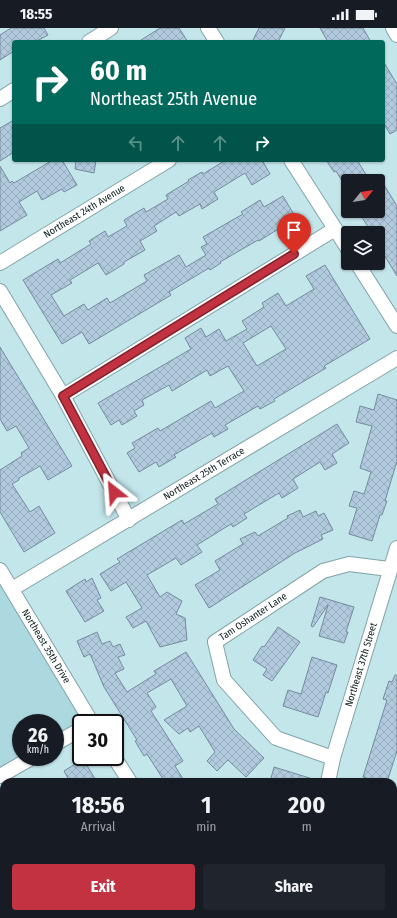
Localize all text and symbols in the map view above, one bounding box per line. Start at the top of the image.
text: 18:55 [20,5,52,23]
text: 60 m [90,54,147,87]
icon: right [24,56,76,108]
text: Northeast 25th Avenue [90,88,257,110]
icon: left [125,132,147,154]
icon: ahead [167,132,189,154]
icon: ahead [209,132,231,154]
icon: right [251,132,273,154]
north arrow [341,174,385,218]
map controls [341,174,385,270]
street label: Northeast 24th Avenue [42,182,127,241]
pin [277,213,311,254]
icon: arrive [283,219,305,241]
button: layers [341,226,385,270]
street label: Northeast 25th Terrace [161,445,247,503]
position arrow [93,471,135,513]
street label: Tam Oshanter Lane [217,590,289,644]
street label: Northeast 35th Drive [19,607,73,685]
street label: Northeast 37th Street [343,621,380,708]
speed limit sign: 30 [72,714,124,766]
text: 26 [28,723,48,747]
text: km/h [27,744,49,756]
text: 18:56 [72,791,125,819]
text: 1 [201,791,211,819]
text: 200 [288,791,325,819]
text: Arrival [81,819,115,834]
text: min [196,819,216,834]
text: m [302,819,312,834]
button: Exit [12,864,195,910]
button: Share [203,864,385,910]

